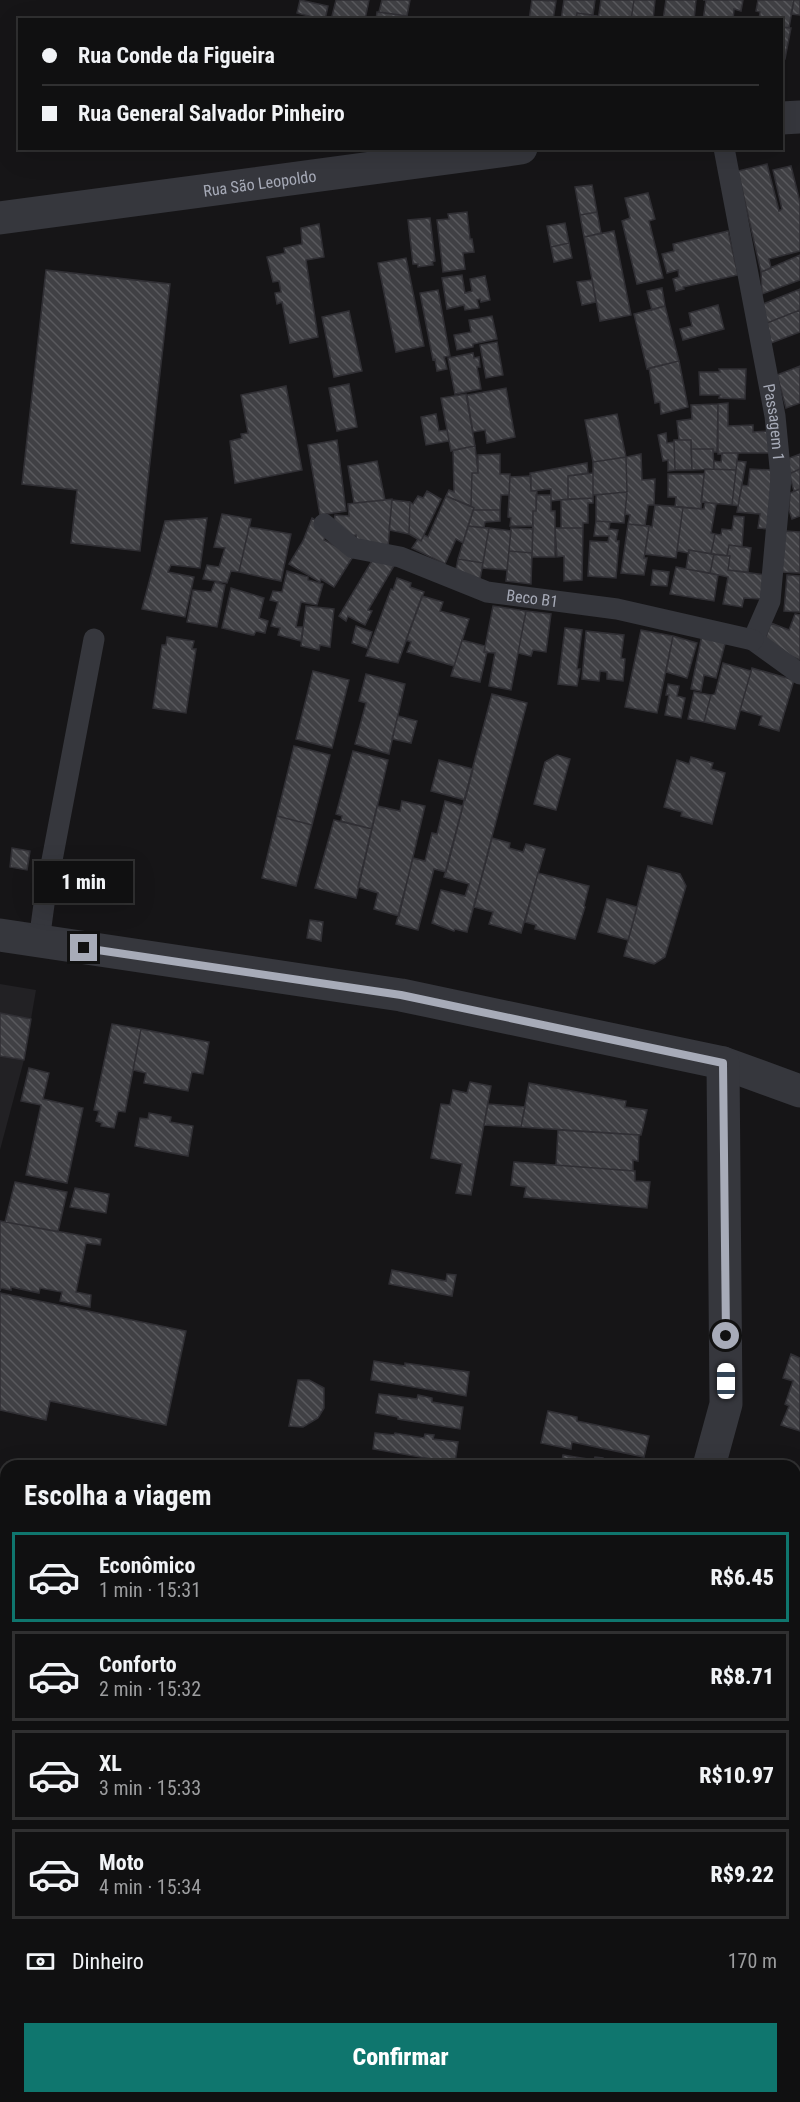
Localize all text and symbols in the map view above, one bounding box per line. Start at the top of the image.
text: Rua Conde da Figueira [78,43,275,68]
text: Rua General Salvador Pinheiro [78,101,345,126]
street label: Rua São Leopoldo [202,166,317,200]
street label: Passagem 1 [760,382,789,462]
street label: Beco B1 [505,585,559,611]
callout: 1 min [34,861,134,903]
text: 1 min [61,870,106,894]
route end [70,934,97,961]
route start [712,1322,739,1349]
car [717,1363,735,1399]
text: Escolha a viagem [24,1480,212,1512]
icon: car [27,1550,81,1604]
text: Econômico [99,1553,195,1578]
text: R$6.45 [710,1565,774,1590]
text: 1 min · 15:31 [99,1578,201,1602]
icon: car [27,1649,81,1703]
text: Conforto [99,1652,177,1677]
text: R$8.71 [710,1664,774,1689]
text: 2 min · 15:32 [99,1677,201,1701]
icon: car [27,1748,81,1802]
text: XL [99,1751,122,1776]
text: R$10.97 [699,1763,774,1788]
text: 3 min · 15:33 [99,1776,201,1800]
icon: car [27,1847,81,1901]
text: Moto [99,1850,144,1875]
text: R$9.22 [710,1862,774,1887]
text: 4 min · 15:34 [99,1875,201,1899]
icon: cash [24,1945,57,1978]
text: Dinheiro [72,1949,144,1974]
text: 170 m [728,1949,777,1973]
button: Confirmar [24,2023,777,2092]

